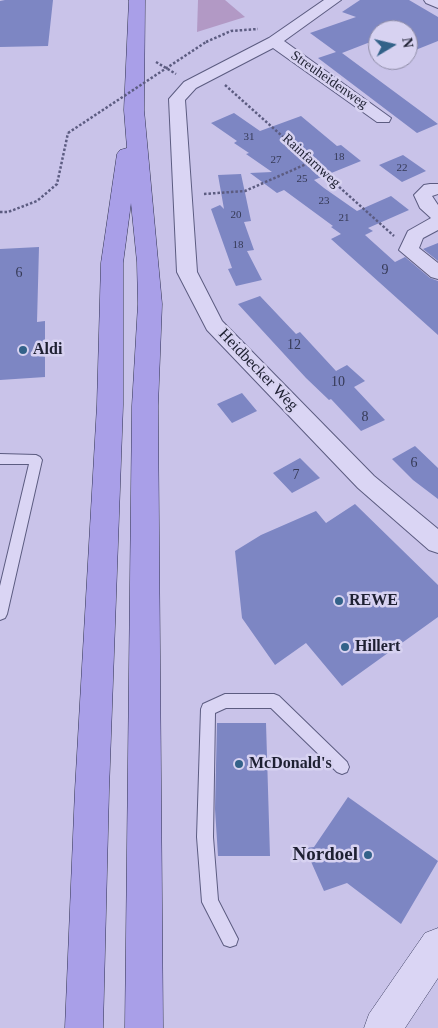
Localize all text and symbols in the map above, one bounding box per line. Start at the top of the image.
north arrow [368,20,418,70]
text: N [399,37,416,49]
street label: Streuheidenweg [287,47,371,113]
house number: 31 [243,130,254,144]
street label: Rainfarnweg [279,131,343,191]
house number: 18 [334,150,344,164]
house number: 27 [270,153,282,167]
house number: 22 [397,161,408,175]
house number: 25 [296,172,308,186]
house number: 23 [318,194,329,208]
house number: 20 [230,208,242,222]
house number: 21 [338,211,349,225]
house number: 18 [232,238,244,252]
house number: 9 [382,262,388,278]
house number: 6 [15,265,22,281]
street label: Heidbecker Weg [214,325,302,415]
house number: 12 [287,337,301,353]
place label: Aldi [33,340,62,360]
marker: Aldi [17,344,29,356]
house number: 10 [331,374,345,390]
house number: 8 [362,409,368,425]
house number: 6 [410,455,418,471]
house number: 7 [292,467,300,483]
place label: REWE [349,591,398,611]
marker: REWE [333,595,345,607]
place label: Hillert [355,637,400,657]
marker: Hillert [339,641,351,653]
place label: McDonald's [249,754,332,774]
marker: McDonald's [233,758,245,770]
place label: Nordoel [293,844,358,866]
marker: Nordoel [362,849,374,861]

